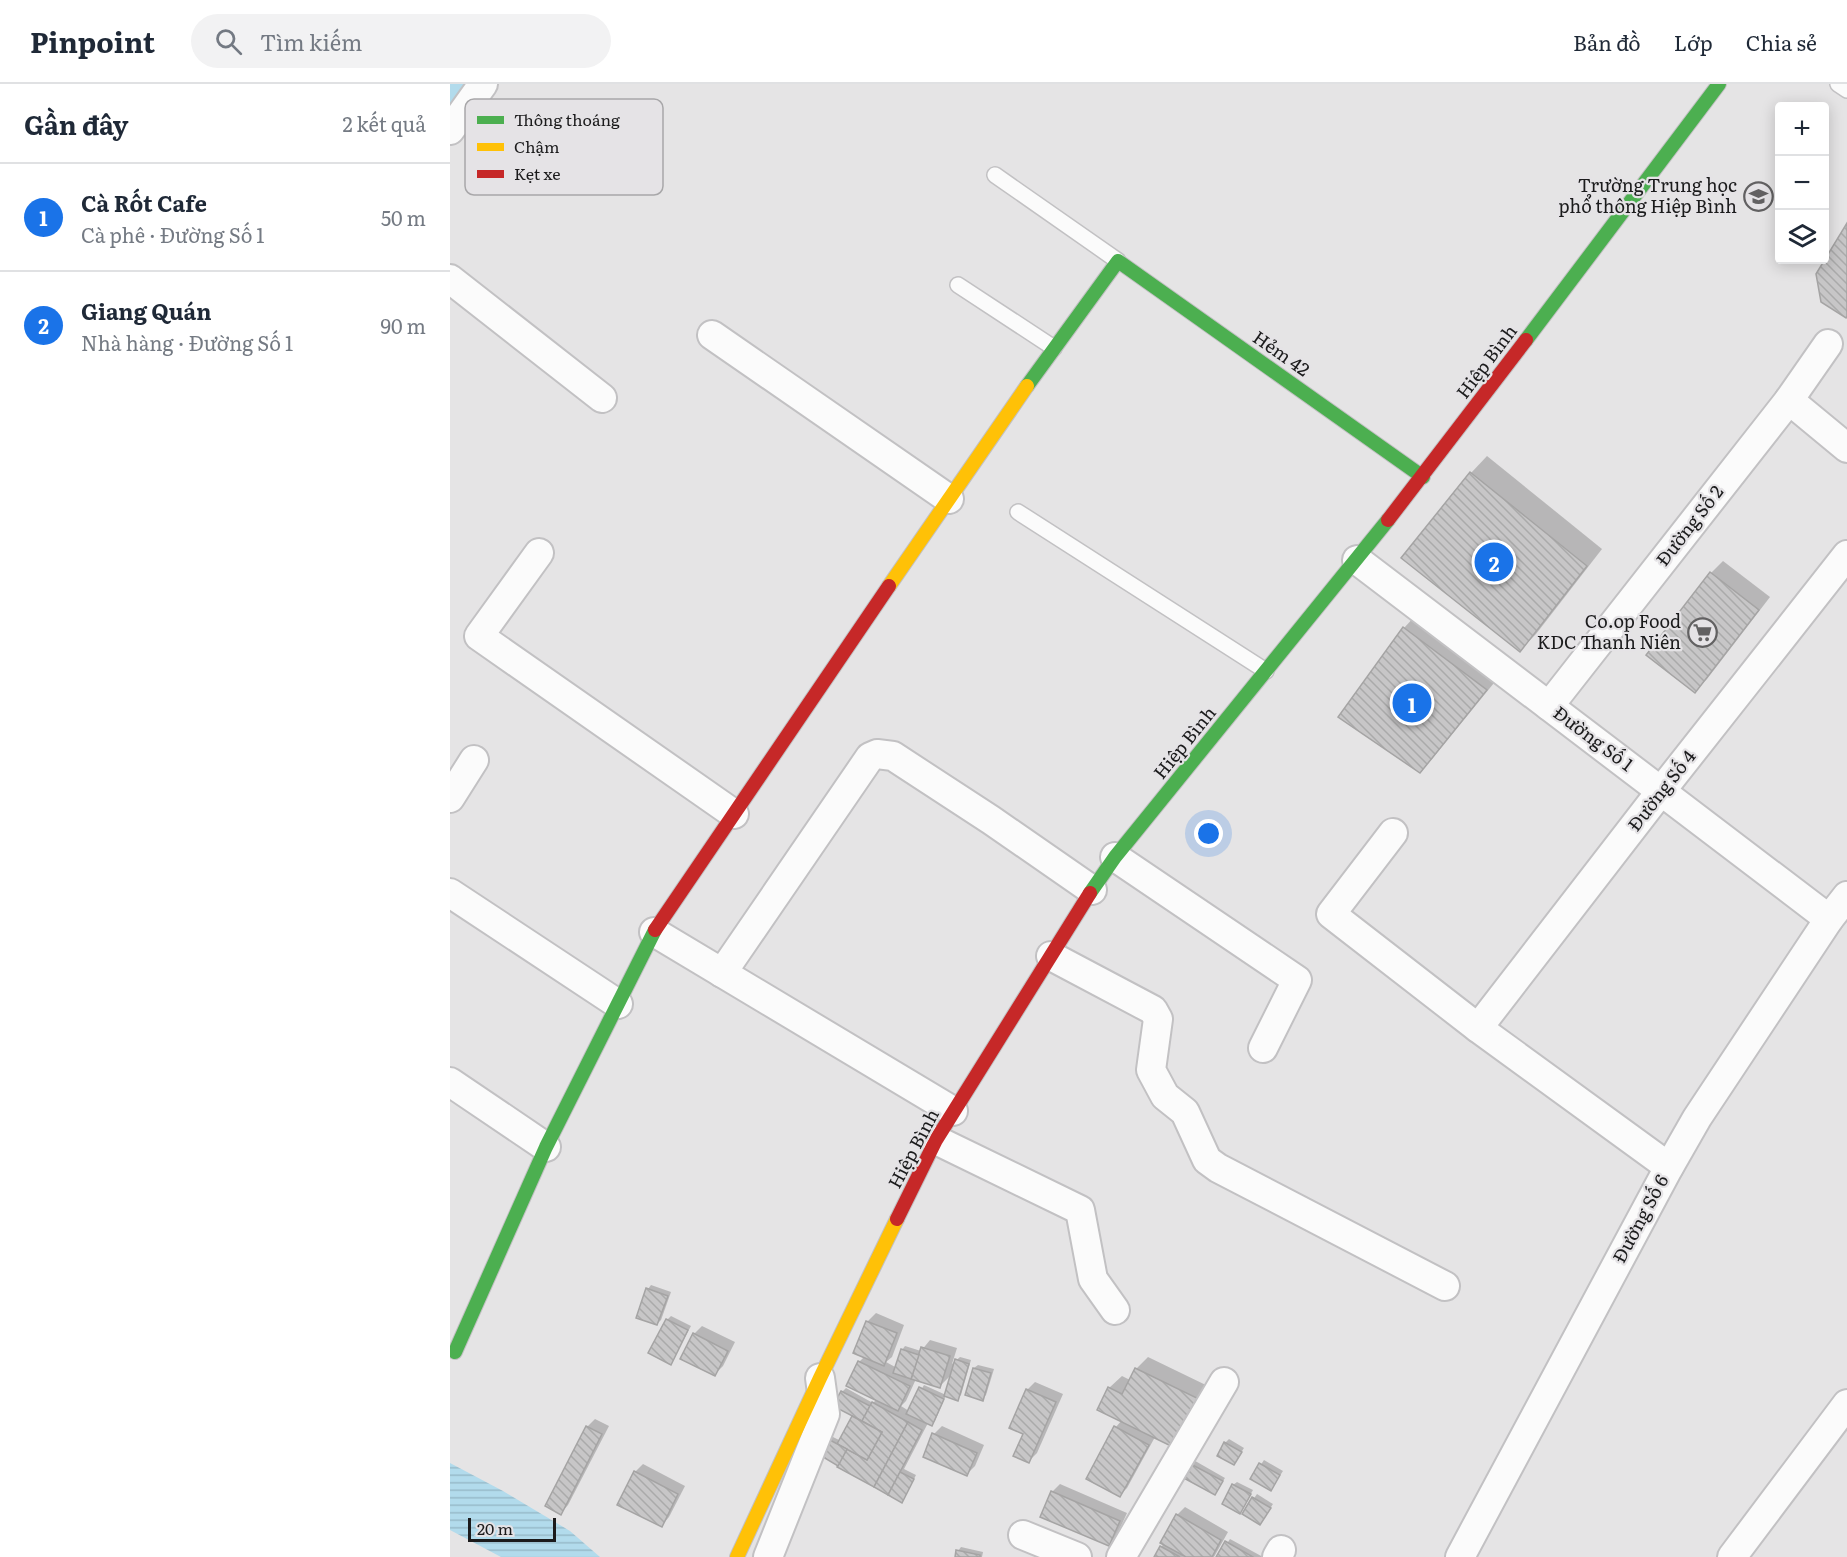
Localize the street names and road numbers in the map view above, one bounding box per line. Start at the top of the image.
street label: Hiệp Bình [1449,318,1523,404]
street label: Hẻm 42 [1248,323,1316,382]
street label: Đường Số 2 [1649,479,1729,571]
street label: Đường Số 1 [1548,699,1640,777]
street label: Hiệp Bình [1146,700,1222,784]
street label: Đường Số 4 [1620,744,1701,837]
street label: Hiệp Bình [880,1104,945,1193]
street label: Đường Số 6 [1605,1169,1674,1267]

